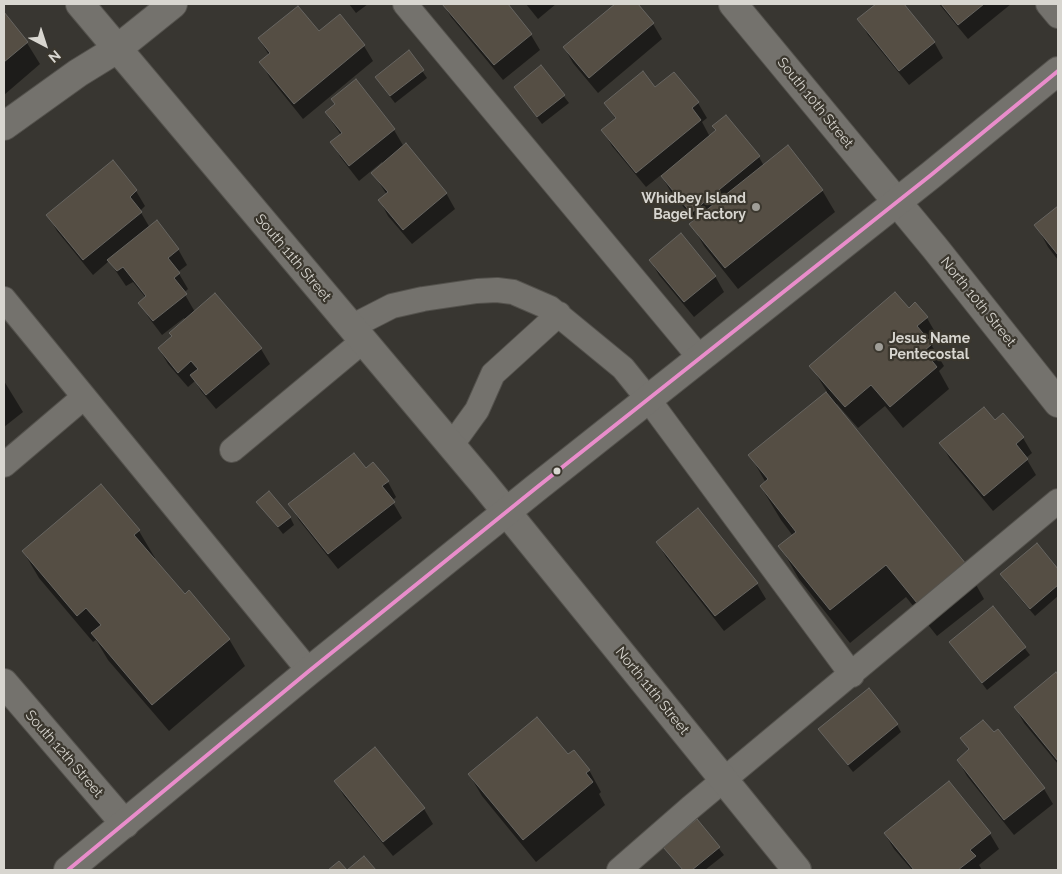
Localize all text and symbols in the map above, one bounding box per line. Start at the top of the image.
north arrow [20,20,70,70]
text: N [45,47,64,66]
street label: South 10th Street [773,54,857,152]
place label: Whidbey Island Bagel Factory [641,191,746,223]
marker: Whidbey Island Bagel Factory [750,201,762,213]
street label: South 11th Street [252,211,334,305]
street label: North 10th Street [937,254,1019,350]
place label: Jesus Name Pentecostal [889,331,970,364]
marker: Jesus Name Pentecostal [873,341,885,353]
unlabelled marker [552,466,562,476]
street label: North 11th Street [612,644,692,738]
street label: South 12th Street [22,707,106,801]

